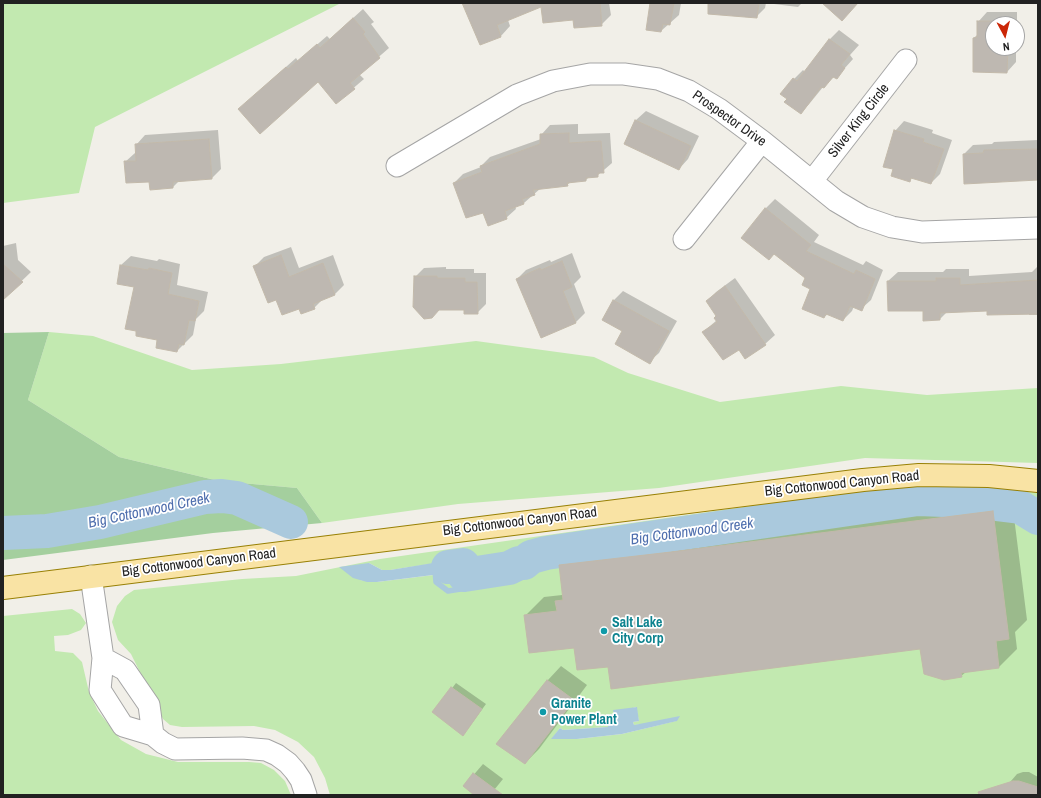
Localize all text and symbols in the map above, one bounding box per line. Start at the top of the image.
north arrow [985,16,1025,56]
text: N [1002,40,1010,54]
street label: Silver King Circle [825,81,893,161]
street label: Prospector Drive [689,87,769,151]
street label: Big Cottonwood Canyon Road [764,468,920,500]
water label: Big Cottonwood Creek [87,489,211,533]
street label: Big Cottonwood Canyon Road [442,504,598,540]
water label: Big Cottonwood Creek [629,514,755,550]
street label: Big Cottonwood Canyon Road [121,545,277,581]
place label: Salt Lake City Corp [612,615,664,648]
marker: Salt Lake City Corp [599,626,609,636]
place label: Granite Power Plant [551,696,617,728]
marker: Granite Power Plant [538,707,548,717]

